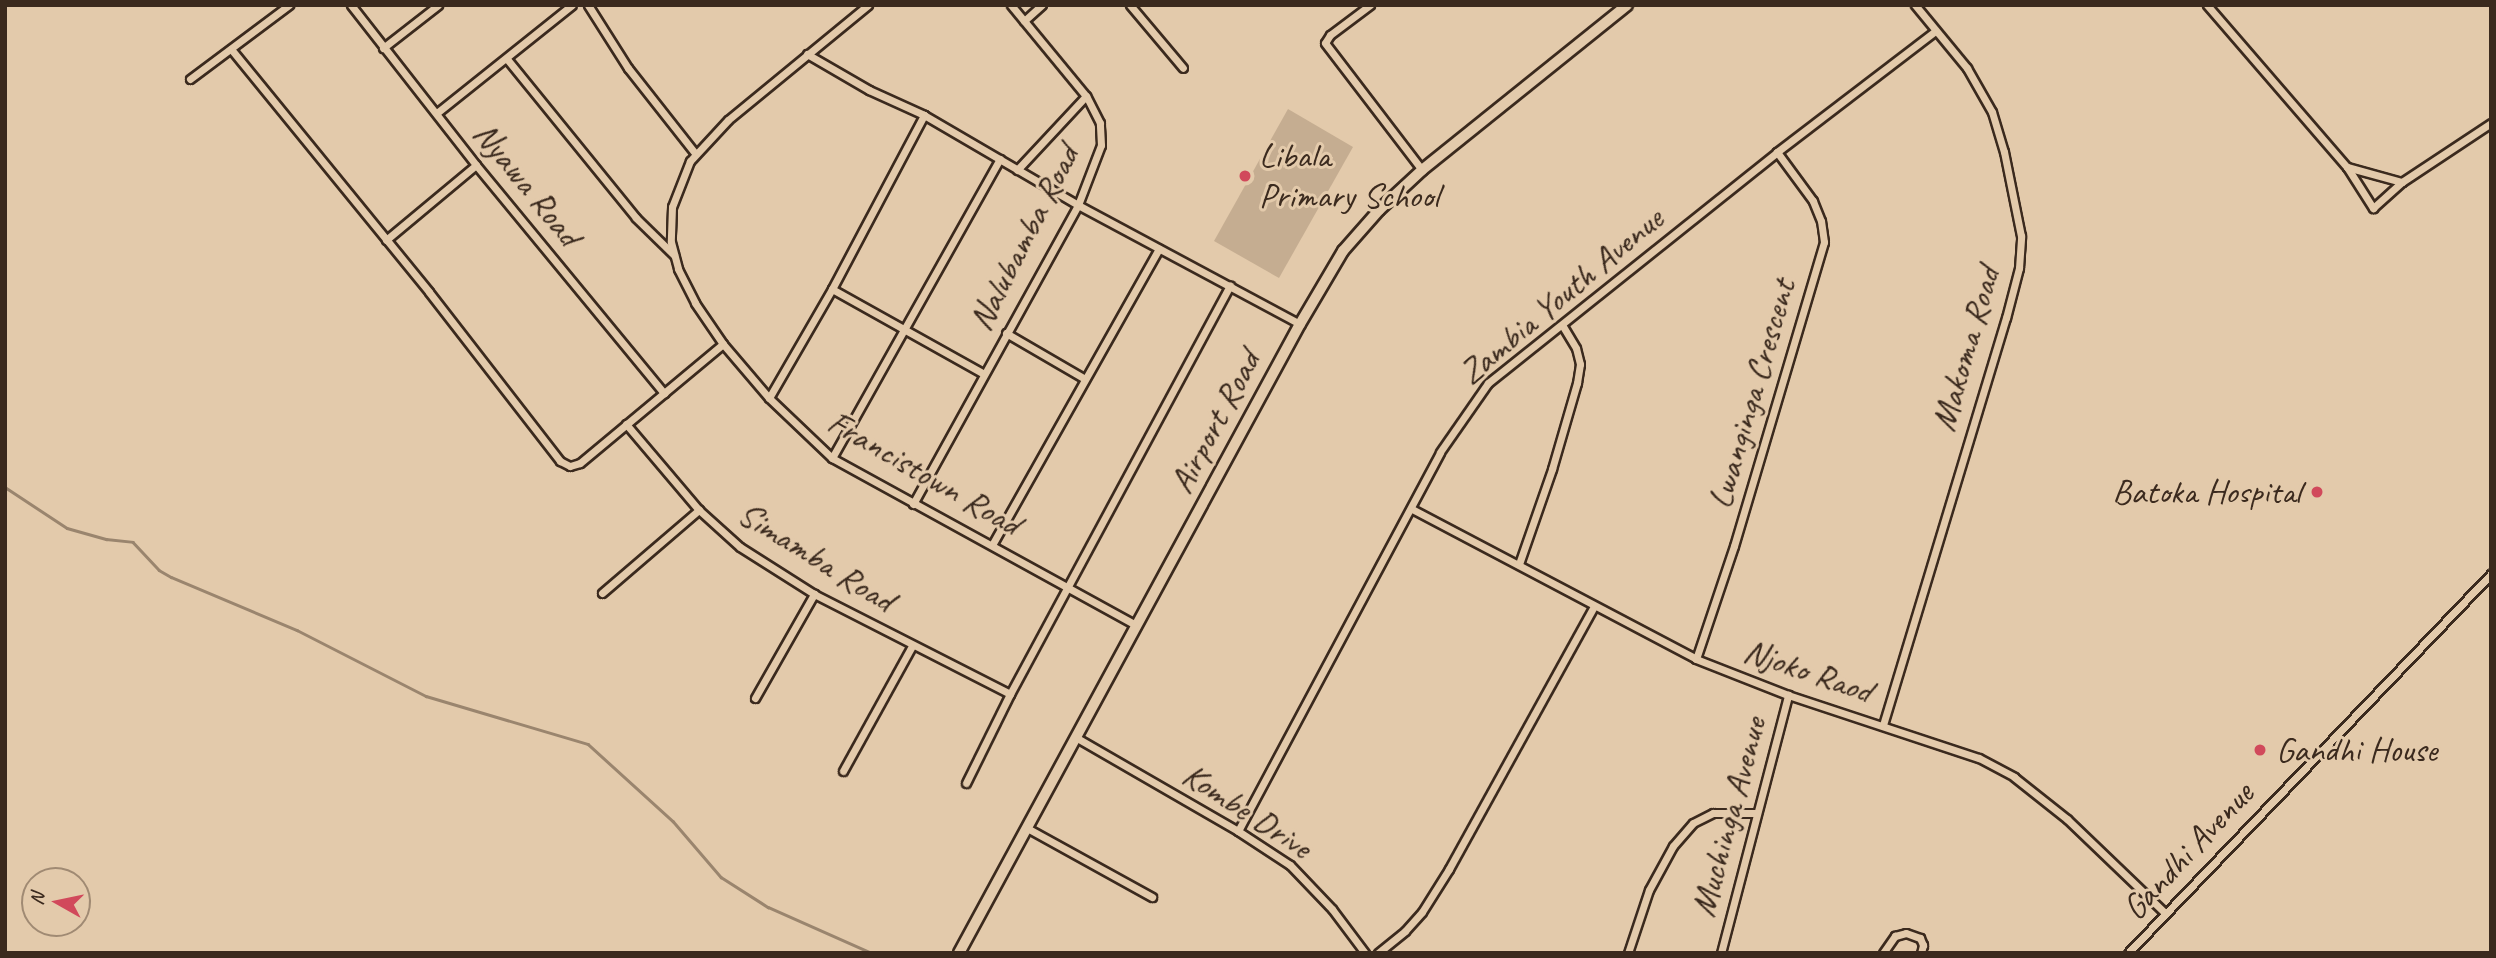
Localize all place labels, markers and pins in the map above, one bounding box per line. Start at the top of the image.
place label: Libala Primary School [1259,135,1438,217]
marker: Libala Primary School [1237,168,1253,184]
place label: Batoka Hospital [2112,471,2301,513]
marker: Batoka Hospital [2307,482,2327,502]
place label: Gandhi House [2276,729,2437,771]
marker: Gandhi House [2250,740,2270,760]

